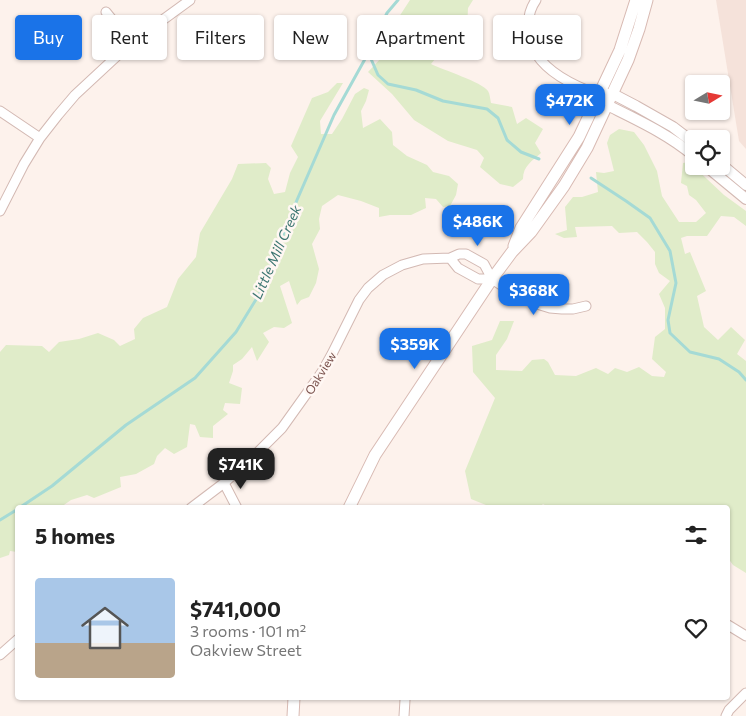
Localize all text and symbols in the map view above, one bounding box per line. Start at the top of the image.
chip: Buy [15,15,82,60]
chip: Rent [92,15,167,60]
chip: Filters [177,15,264,60]
chip: New [274,15,347,60]
chip: Apartment [357,15,483,60]
chip: House [493,15,581,60]
north arrow [685,75,730,120]
map controls [685,75,730,175]
pin: $472K [535,84,605,126]
text: $472K [546,90,594,109]
button: locate [685,130,730,175]
water label: Little Mill Creek [248,202,304,302]
pin: $486K [443,204,513,247]
text: $486K [453,211,503,230]
pin: $368K [499,274,569,316]
text: $368K [509,280,559,299]
pin: $359K [380,328,450,370]
text: $359K [391,334,439,353]
street label: Oakview [301,349,339,397]
pin: $741K [206,448,276,490]
text: $741K [219,454,263,473]
icon: filters [682,521,710,549]
text: 5 homes [35,523,115,548]
text: $741,000 [190,596,281,621]
icon: home [75,598,135,658]
icon: heart [682,614,710,642]
text: 3 rooms · 101 m² [190,621,306,640]
text: Oakview Street [190,640,302,659]

